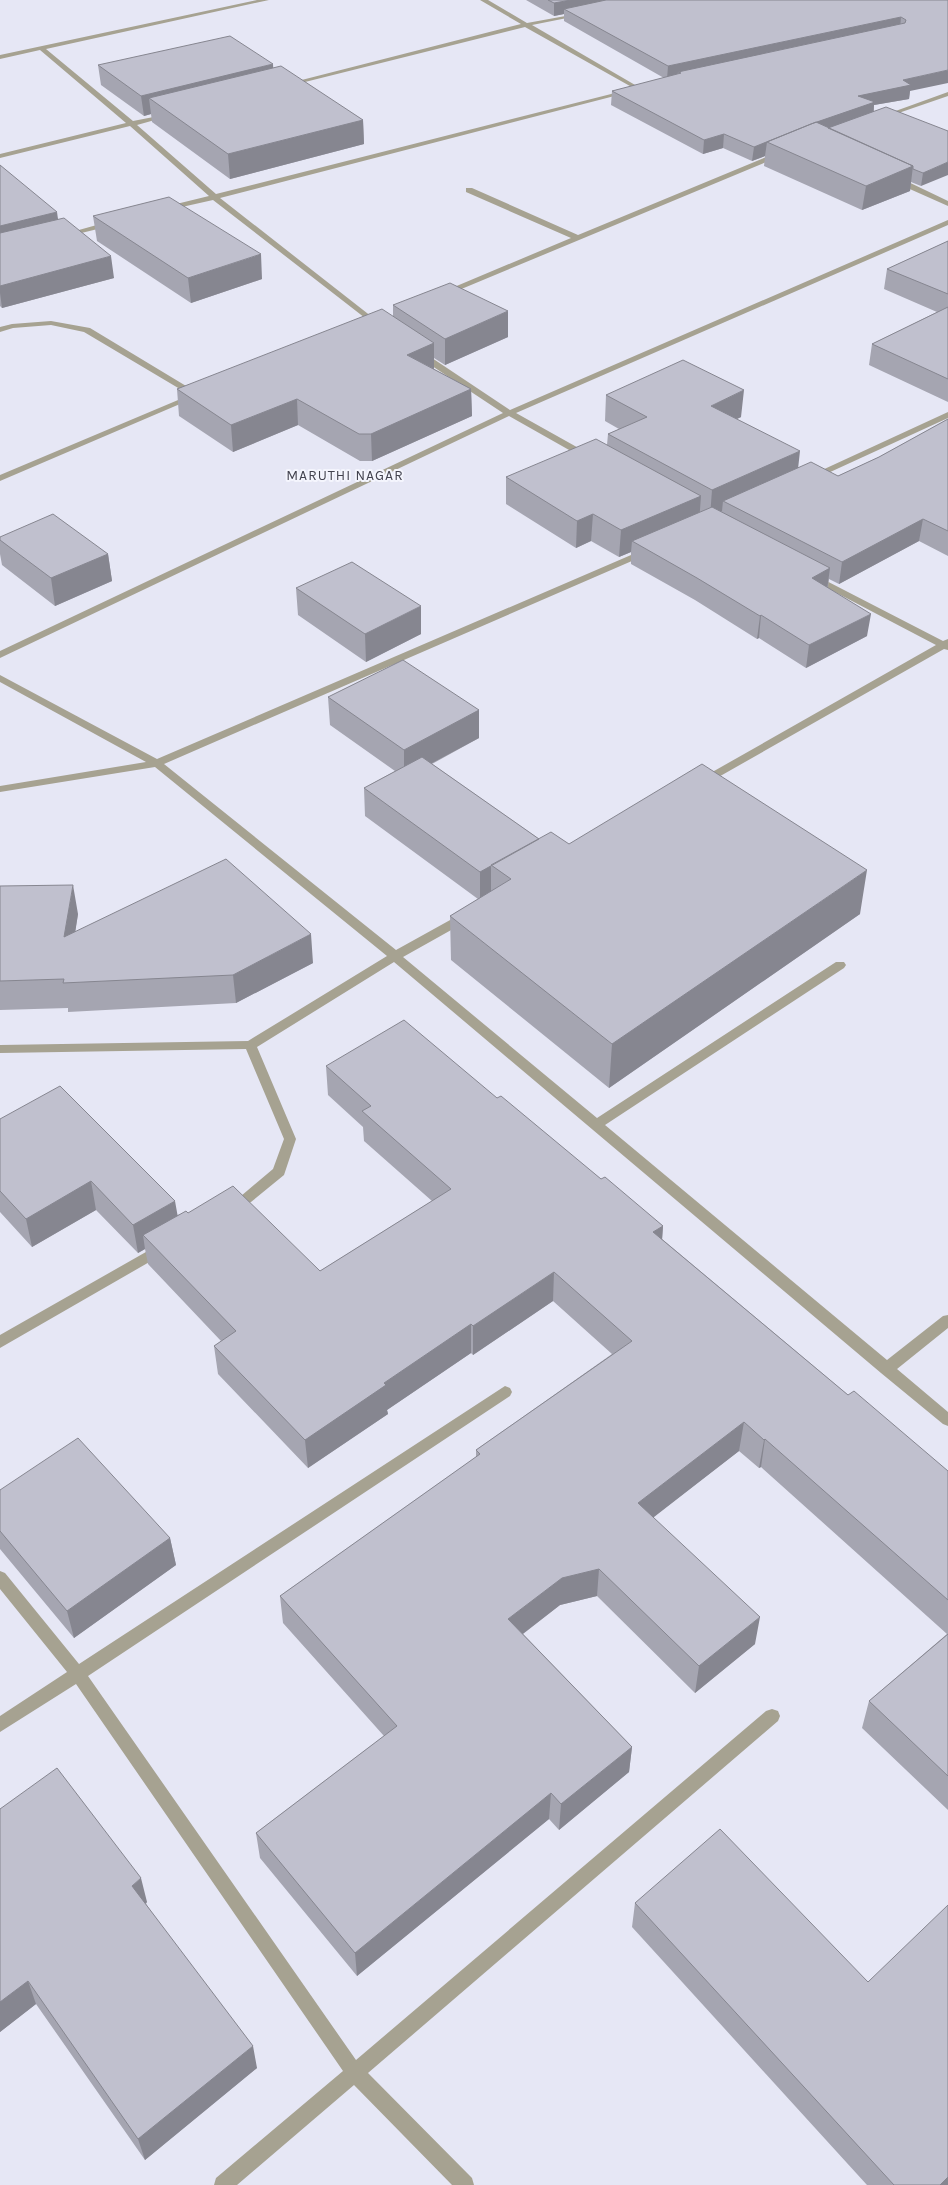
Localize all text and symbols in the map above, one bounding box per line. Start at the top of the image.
district label: MARUTHI NAGAR [286,467,404,484]

